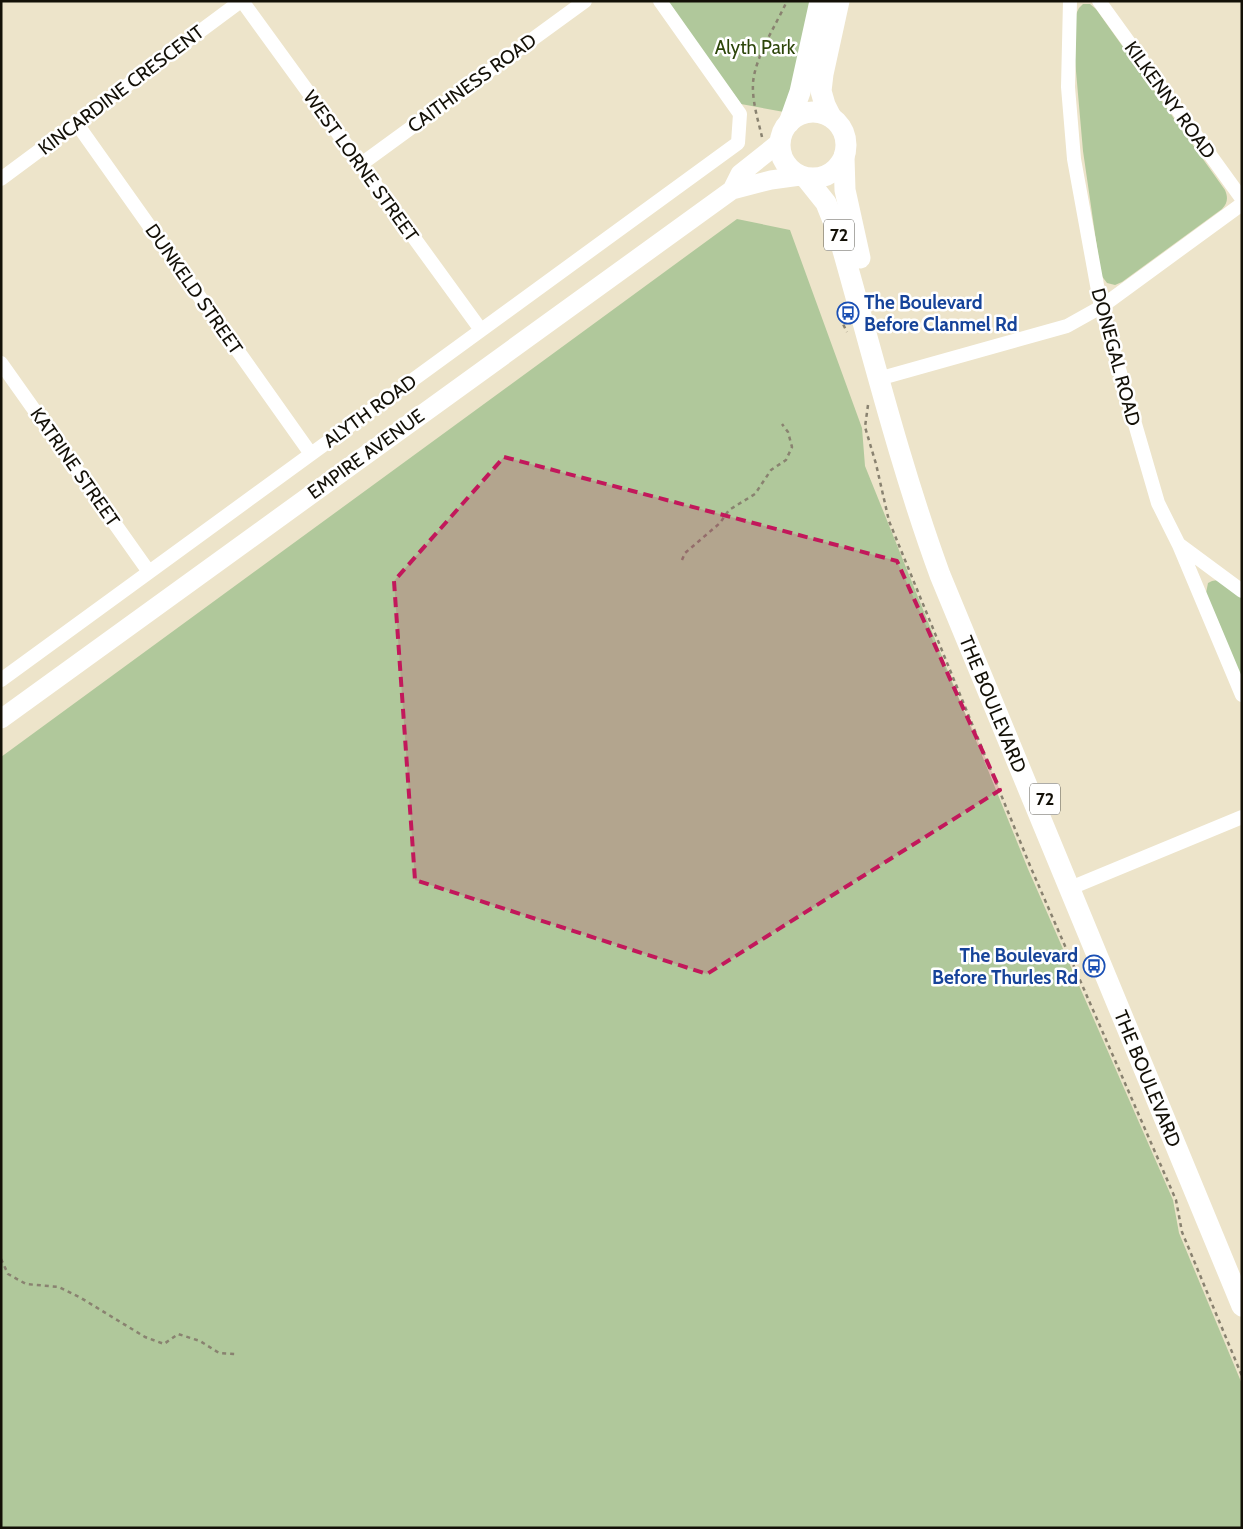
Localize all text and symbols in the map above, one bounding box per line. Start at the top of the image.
street label: KINCARDINE CRESCENT [34,20,208,160]
street label: CAITHNESS ROAD [403,28,541,137]
park label: Alyth Park [715,36,796,59]
street label: KILKENNY ROAD [1120,37,1220,163]
street label: WEST LORNE STREET [298,86,424,246]
street label: DUNKELD STREET [140,219,248,359]
road number: 72 [824,220,854,250]
street label: DONEGAL ROAD [1087,286,1146,429]
place label: The Boulevard Before Clanmel Rd [864,291,1018,336]
bus stop icon: The Boulevard Before Clanmel Rd [836,301,860,325]
street label: ALYTH ROAD [319,369,421,452]
street label: KATRINE STREET [25,403,125,531]
street label: EMPIRE AVENUE [303,404,429,504]
street label: THE BOULEVARD [955,632,1032,776]
road number: 72 [1030,784,1060,814]
place label: The Boulevard Before Thurles Rd [932,944,1078,989]
bus stop icon: The Boulevard Before Thurles Rd [1082,954,1106,978]
street label: THE BOULEVARD [1110,1007,1187,1150]

